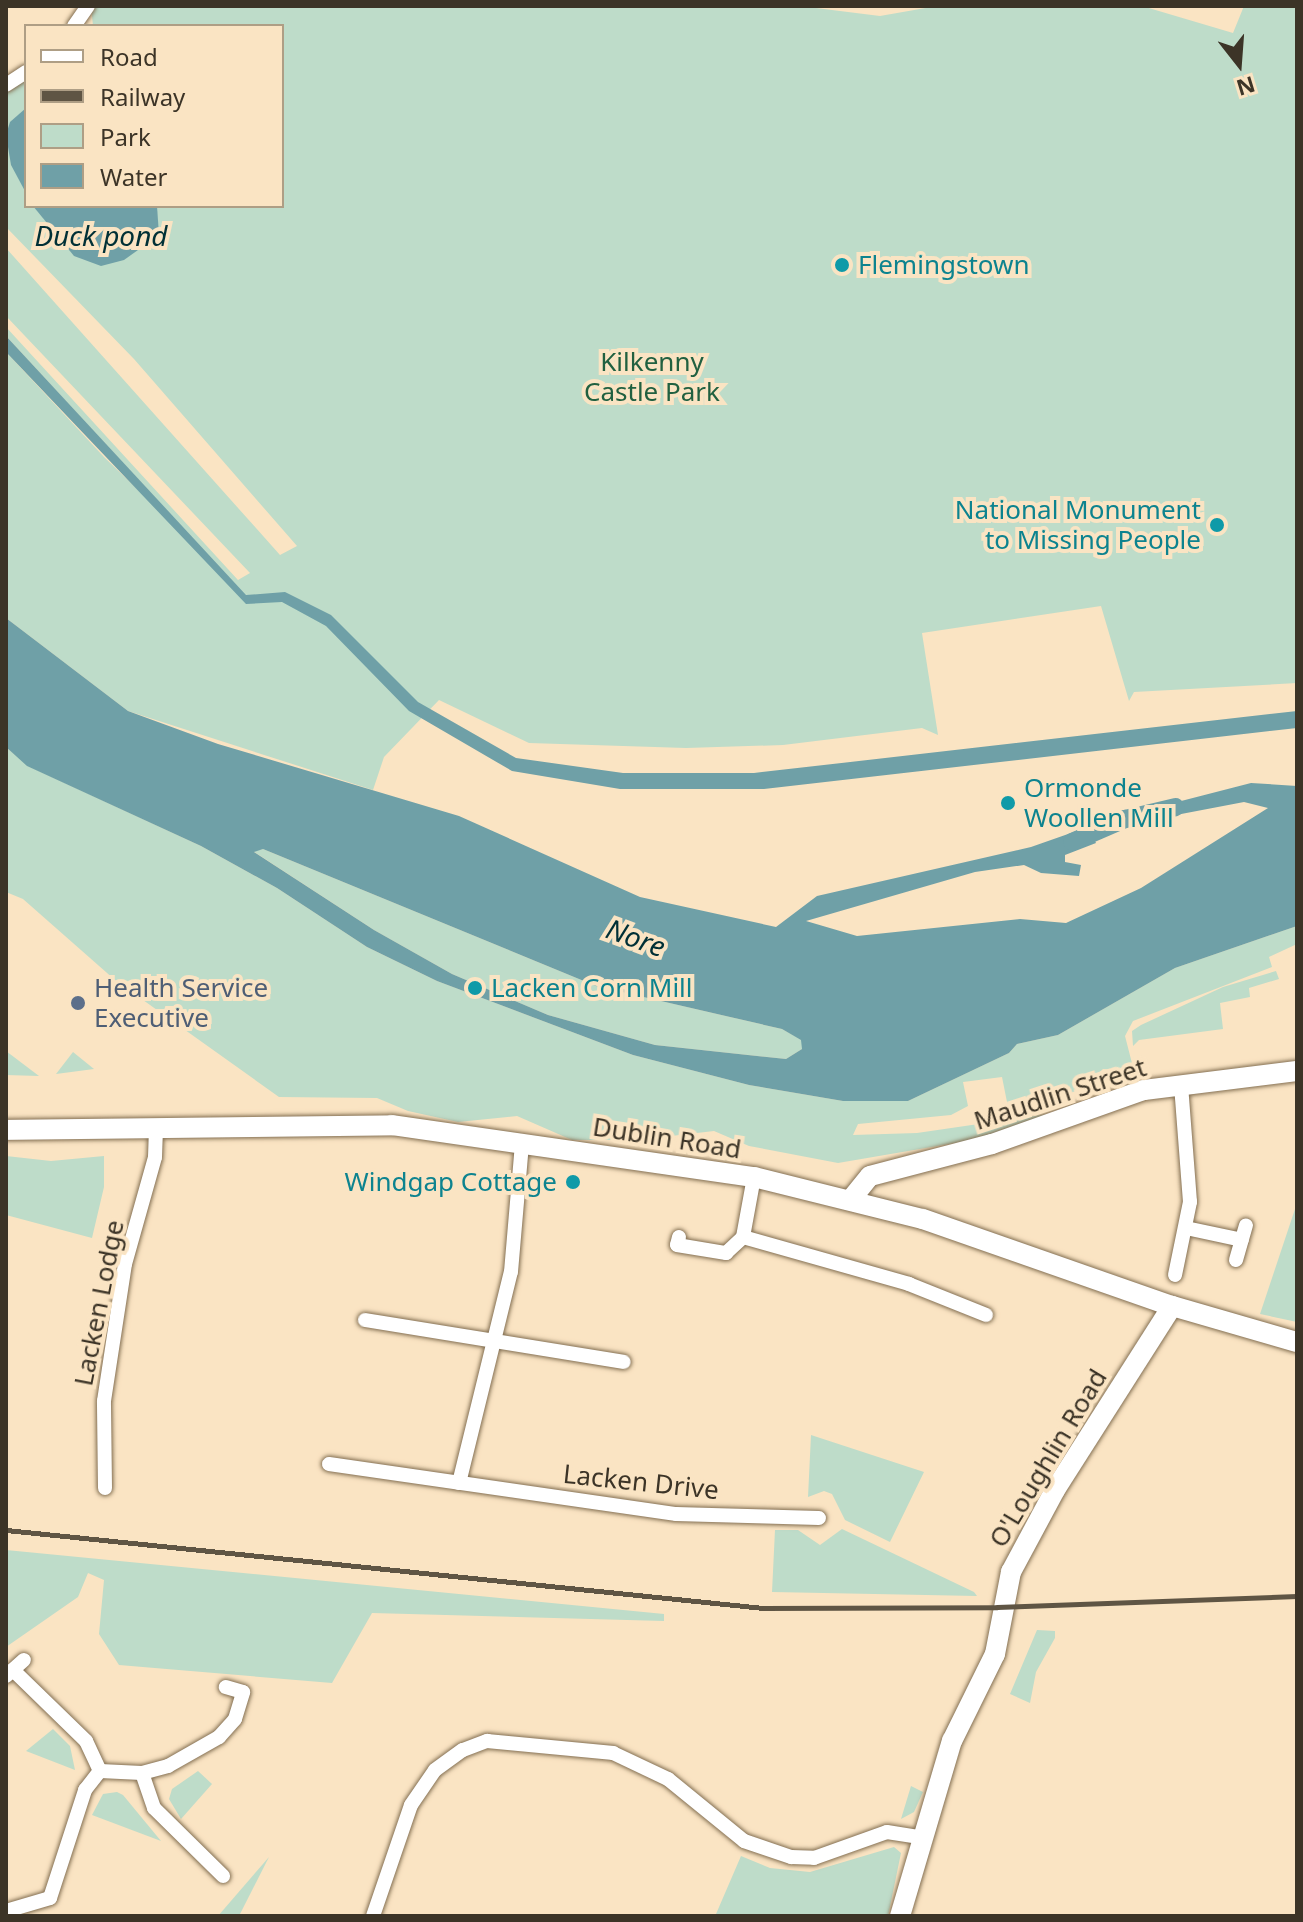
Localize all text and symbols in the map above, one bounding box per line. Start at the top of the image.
legend [24,24,284,208]
north arrow [1199,24,1279,104]
text: Road [100,40,158,73]
text: N [1233,70,1259,104]
text: Railway [100,80,185,113]
text: Park [100,120,151,153]
text: Water [100,160,167,193]
water label: Duck pond [34,218,168,252]
place label: Flemingstown [858,249,1029,281]
marker: Flemingstown [833,256,851,274]
park label: Kilkenny Castle Park [584,346,720,408]
place label: National Monument to Missing People [955,494,1201,556]
marker: National Monument to Missing People [1208,516,1226,534]
place label: Ormonde Woollen Mill [1024,772,1174,834]
marker: Ormonde Woollen Mill [999,794,1017,812]
water label: Nore [602,911,670,963]
place label: Health Service Executive [94,972,268,1034]
place label: Lacken Corn Mill [491,972,692,1004]
marker: Lacken Corn Mill [466,979,484,997]
marker: Health Service Executive [69,994,87,1012]
street label: Maudlin Street [970,1051,1150,1137]
street label: Dublin Road [591,1111,743,1165]
place label: Windgap Cottage [345,1166,557,1198]
marker: Windgap Cottage [564,1173,582,1191]
street label: Lacken Lodge [68,1218,130,1388]
street label: O'Loughlin Road [983,1363,1113,1553]
street label: Lacken Drive [562,1458,720,1506]

